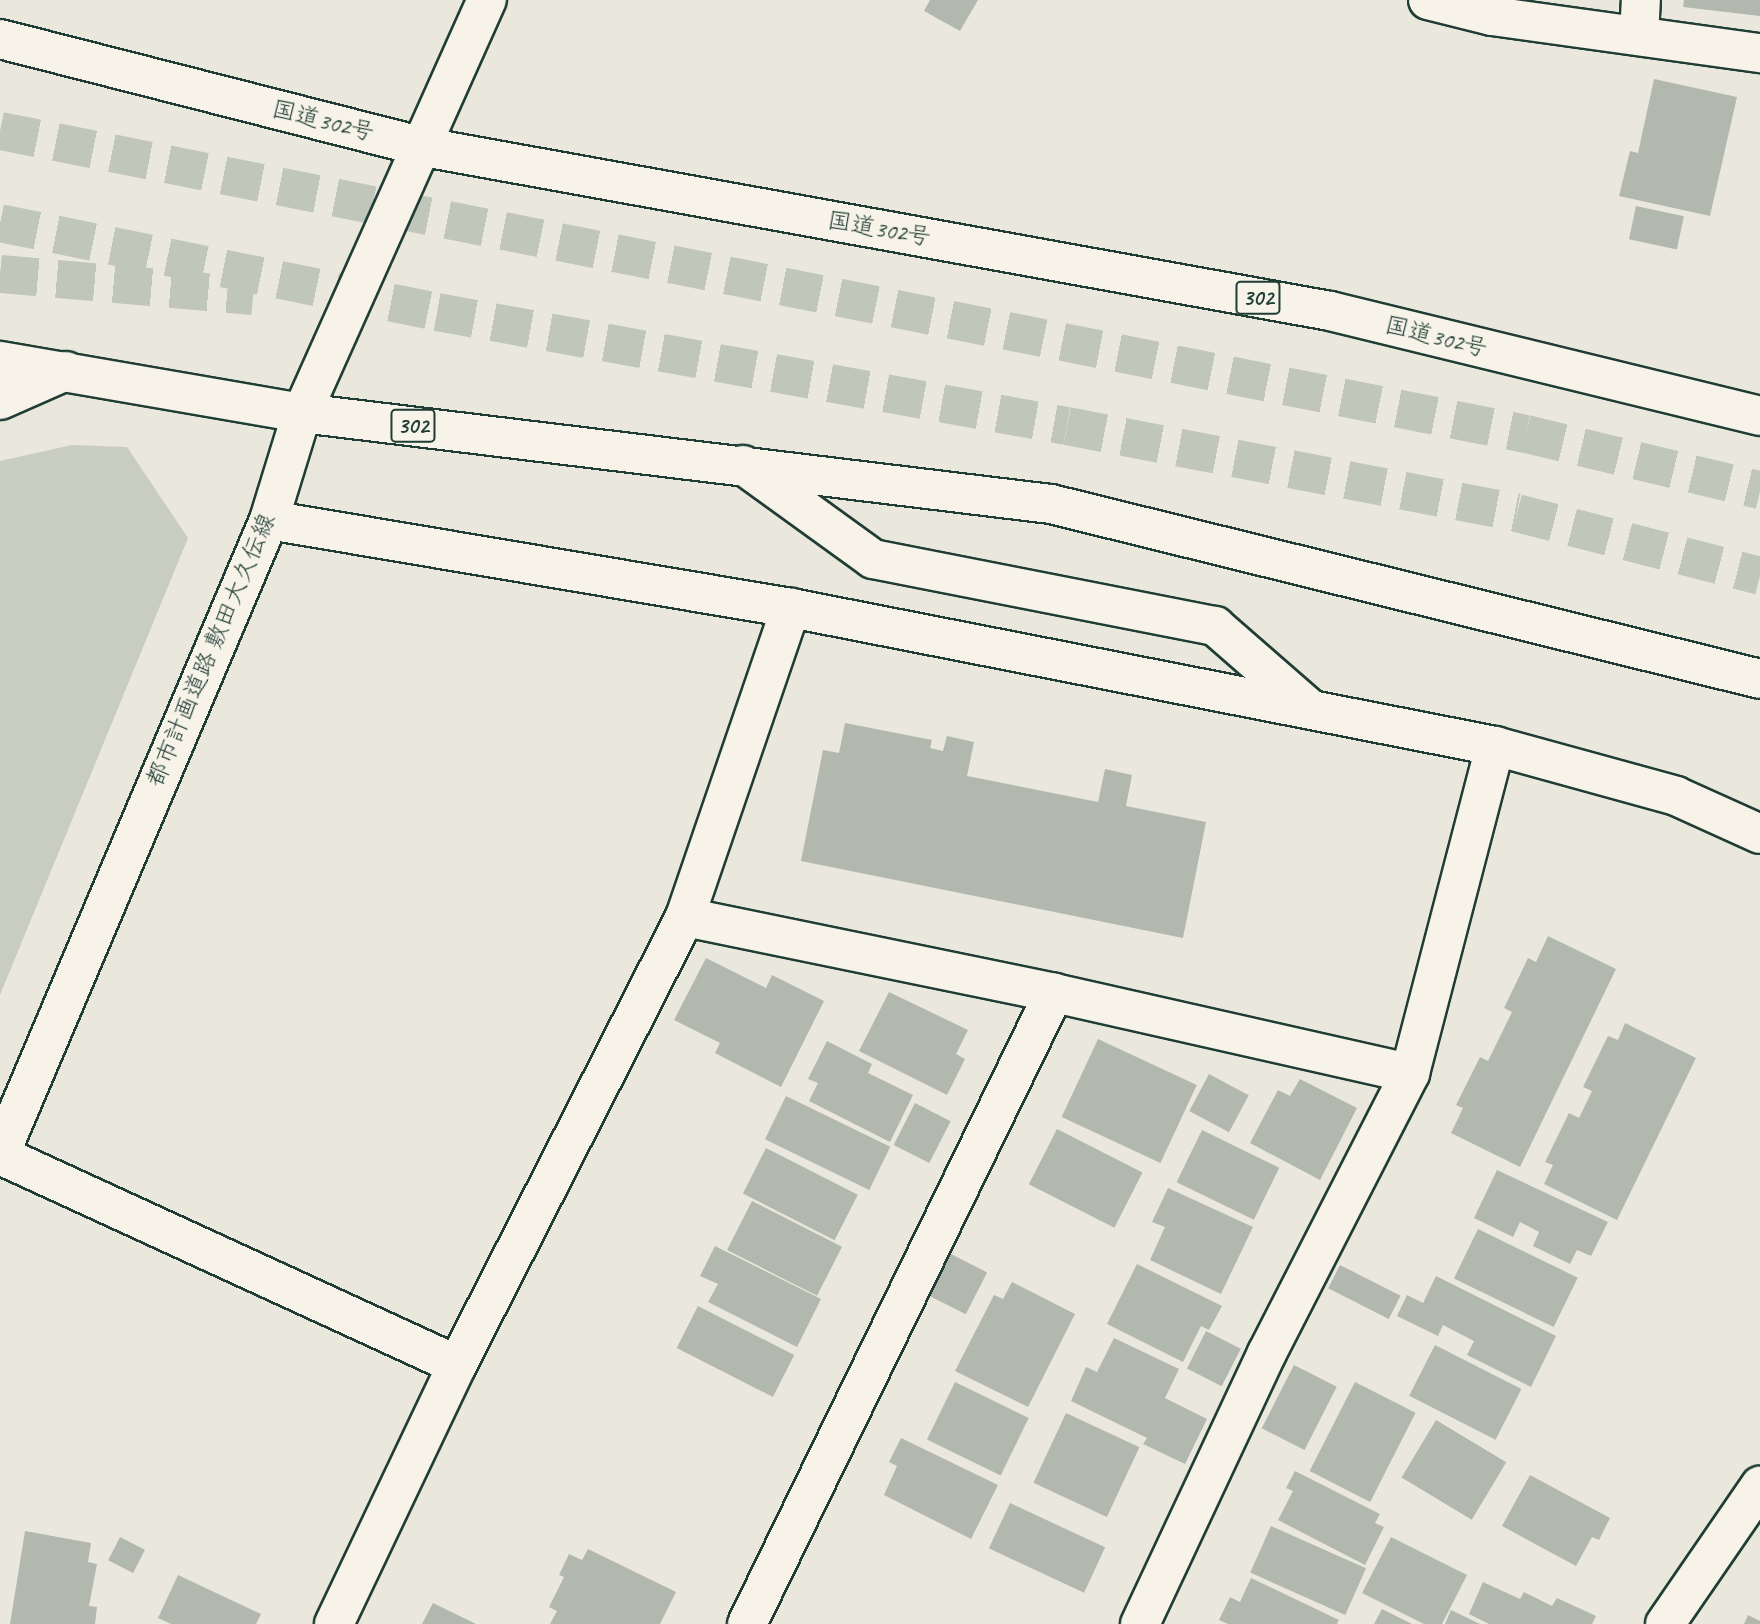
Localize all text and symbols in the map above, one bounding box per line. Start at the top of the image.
street label: 国道302号 [269,94,377,148]
street label: 国道302号 [825,206,933,252]
road number: 302 [1235,278,1281,318]
street label: 国道302号 [1382,310,1490,364]
road number: 302 [390,406,436,446]
street label: 都市計画道路 敷田大久伝線 [140,509,282,791]

